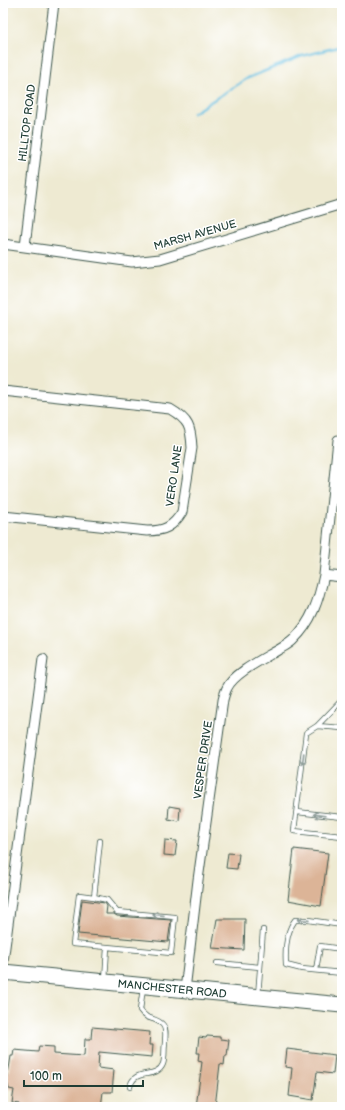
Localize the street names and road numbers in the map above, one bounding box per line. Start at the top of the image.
street label: HILLTOP ROAD [16,84,38,162]
street label: MARSH AVENUE [152,217,238,253]
street label: VERO LANE [163,444,185,508]
street label: VESPER DRIVE [191,720,215,800]
street label: MANCHESTER ROAD [117,977,227,1000]

